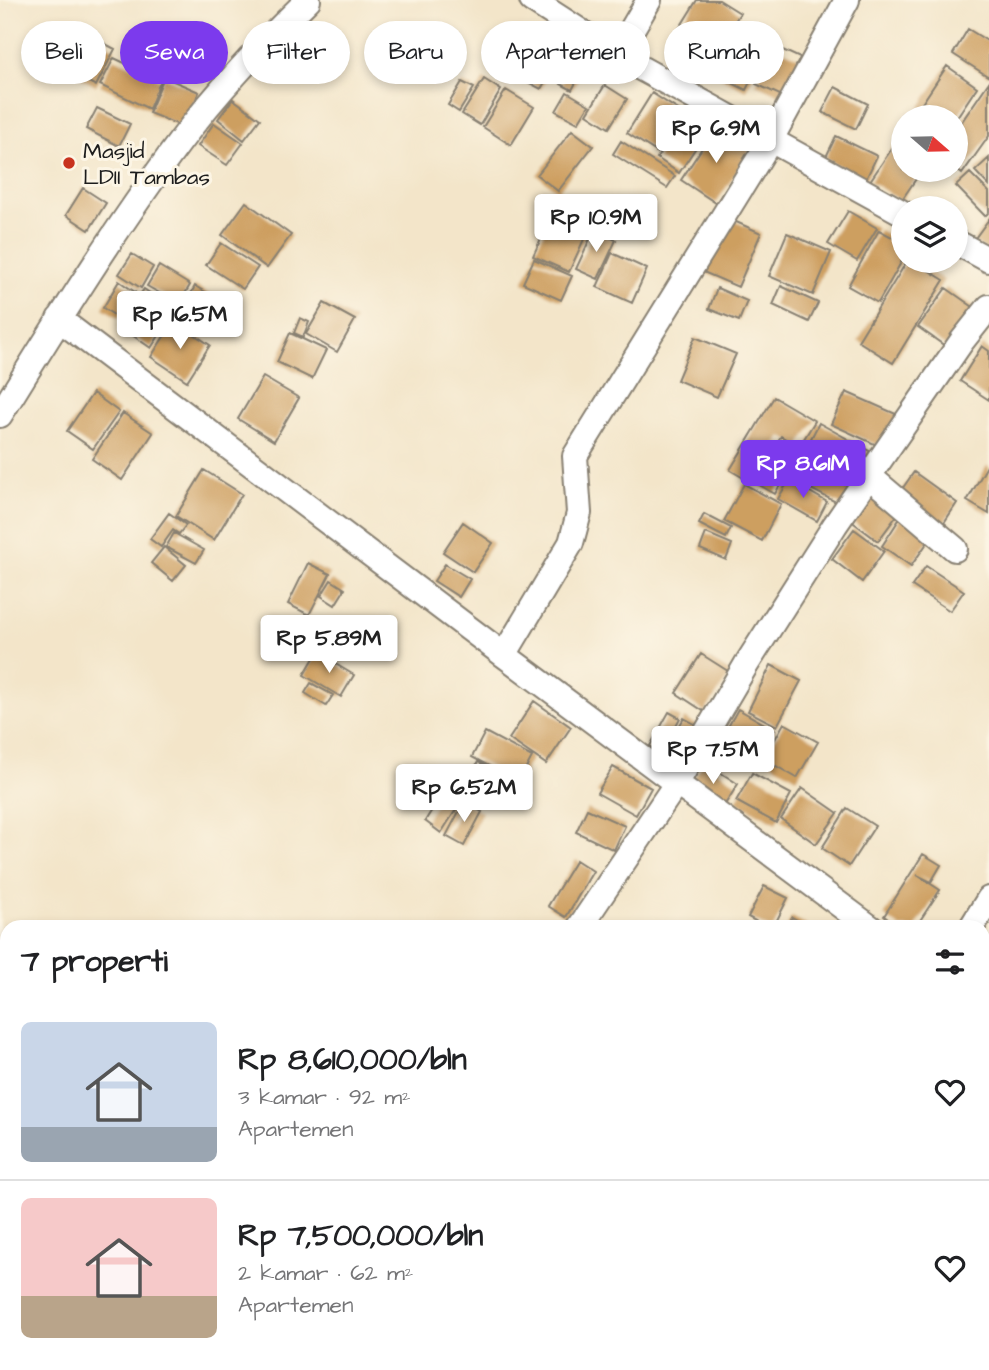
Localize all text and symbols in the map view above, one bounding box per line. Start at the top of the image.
chip: Beli [21,21,106,84]
chip: Sewa [120,21,228,84]
chip: Filter [242,21,350,84]
chip: Baru [364,21,467,84]
chip: Apartemen [481,21,650,84]
chip: Rumah [664,21,784,84]
north arrow [891,105,968,182]
map controls [891,105,968,273]
pin: Rp 6.9M [651,106,781,165]
text: Rp 6.9M [672,112,760,144]
place label: Masjid LDII Tambas [83,135,210,193]
marker: Masjid LDII Tambas [61,155,77,171]
pin: Rp 10.9M [524,194,668,254]
button: layers [891,196,968,273]
text: Rp 10.9M [550,201,642,233]
pin: Rp 16.5M [108,292,252,351]
text: Rp 16.5M [133,298,227,330]
pin: Rp 8.61M [731,440,875,500]
text: Rp 8.61M [757,447,849,479]
pin: Rp 5.89M [257,616,401,675]
text: Rp 5.89M [277,622,381,654]
pin: Rp 7.5M [648,726,778,786]
text: Rp 7.5M [667,733,759,765]
pin: Rp 6.52M [392,764,536,824]
text: Rp 6.52M [412,771,516,803]
text: 7 properti [21,941,168,983]
icon: filters [931,943,969,981]
text: Rp 8,610,000/bln [238,1039,467,1081]
icon: home [77,1050,161,1134]
icon: heart [931,1073,969,1111]
text: 3 kamar · 92 m² [238,1081,411,1113]
text: Apartemen [238,1113,354,1145]
text: Rp 7,500,000/bln [238,1215,483,1257]
icon: home [77,1226,161,1310]
icon: heart [931,1249,969,1287]
text: 2 kamar · 62 m² [238,1257,413,1289]
text: Apartemen [238,1289,354,1321]

